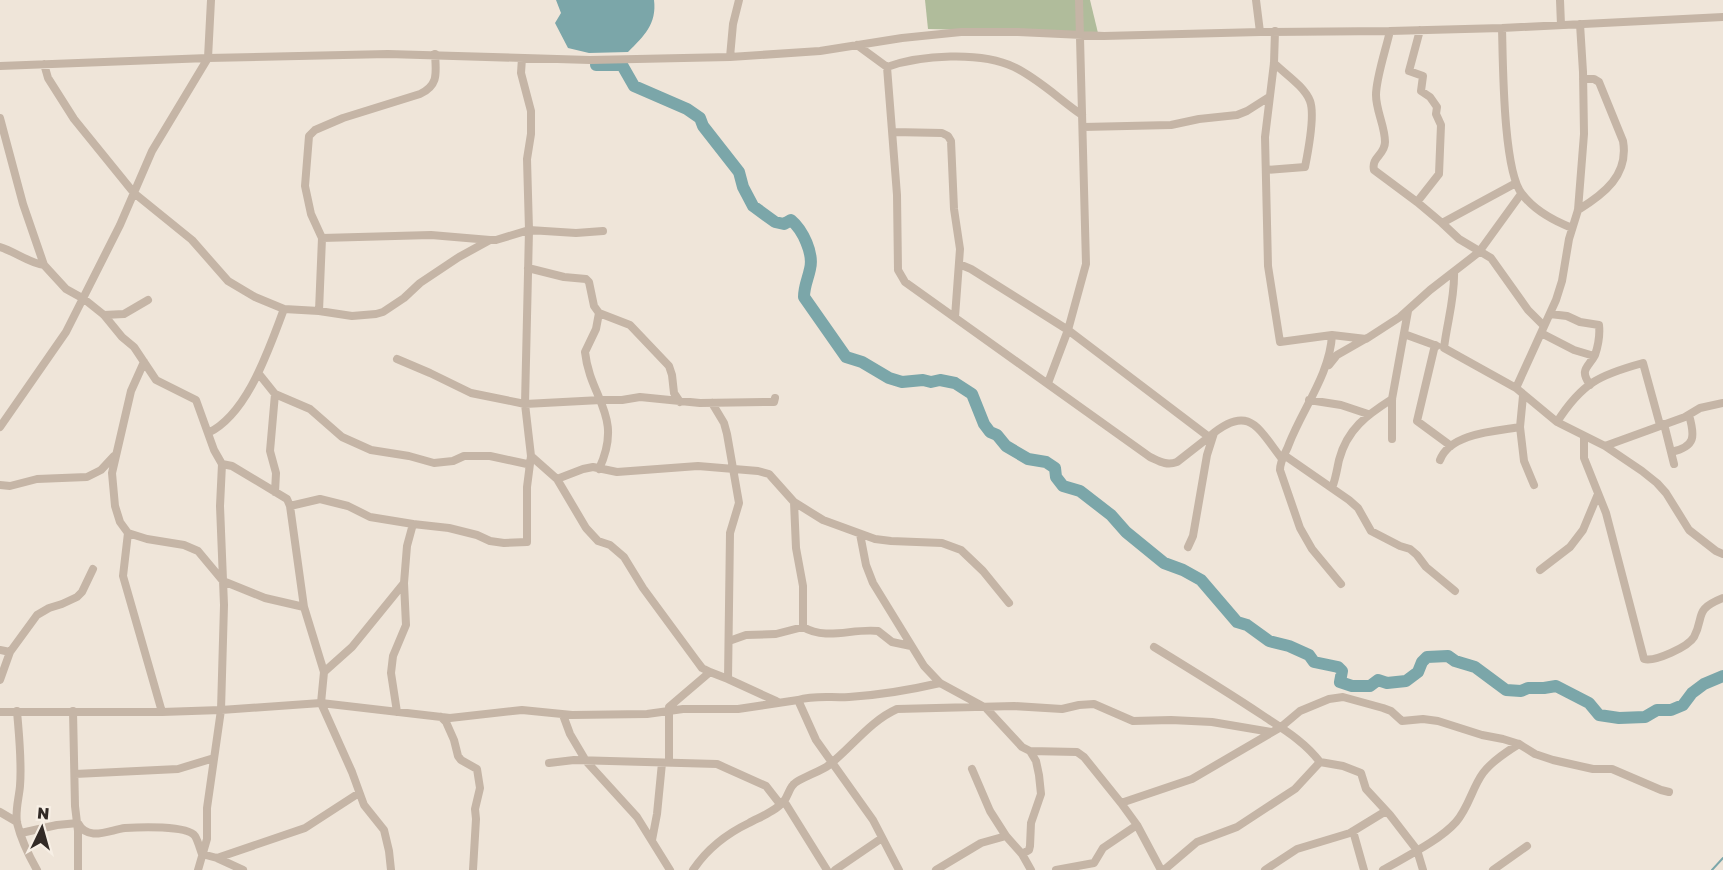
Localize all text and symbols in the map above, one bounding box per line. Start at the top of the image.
north arrow [12,798,72,858]
text: N [36,803,50,824]

